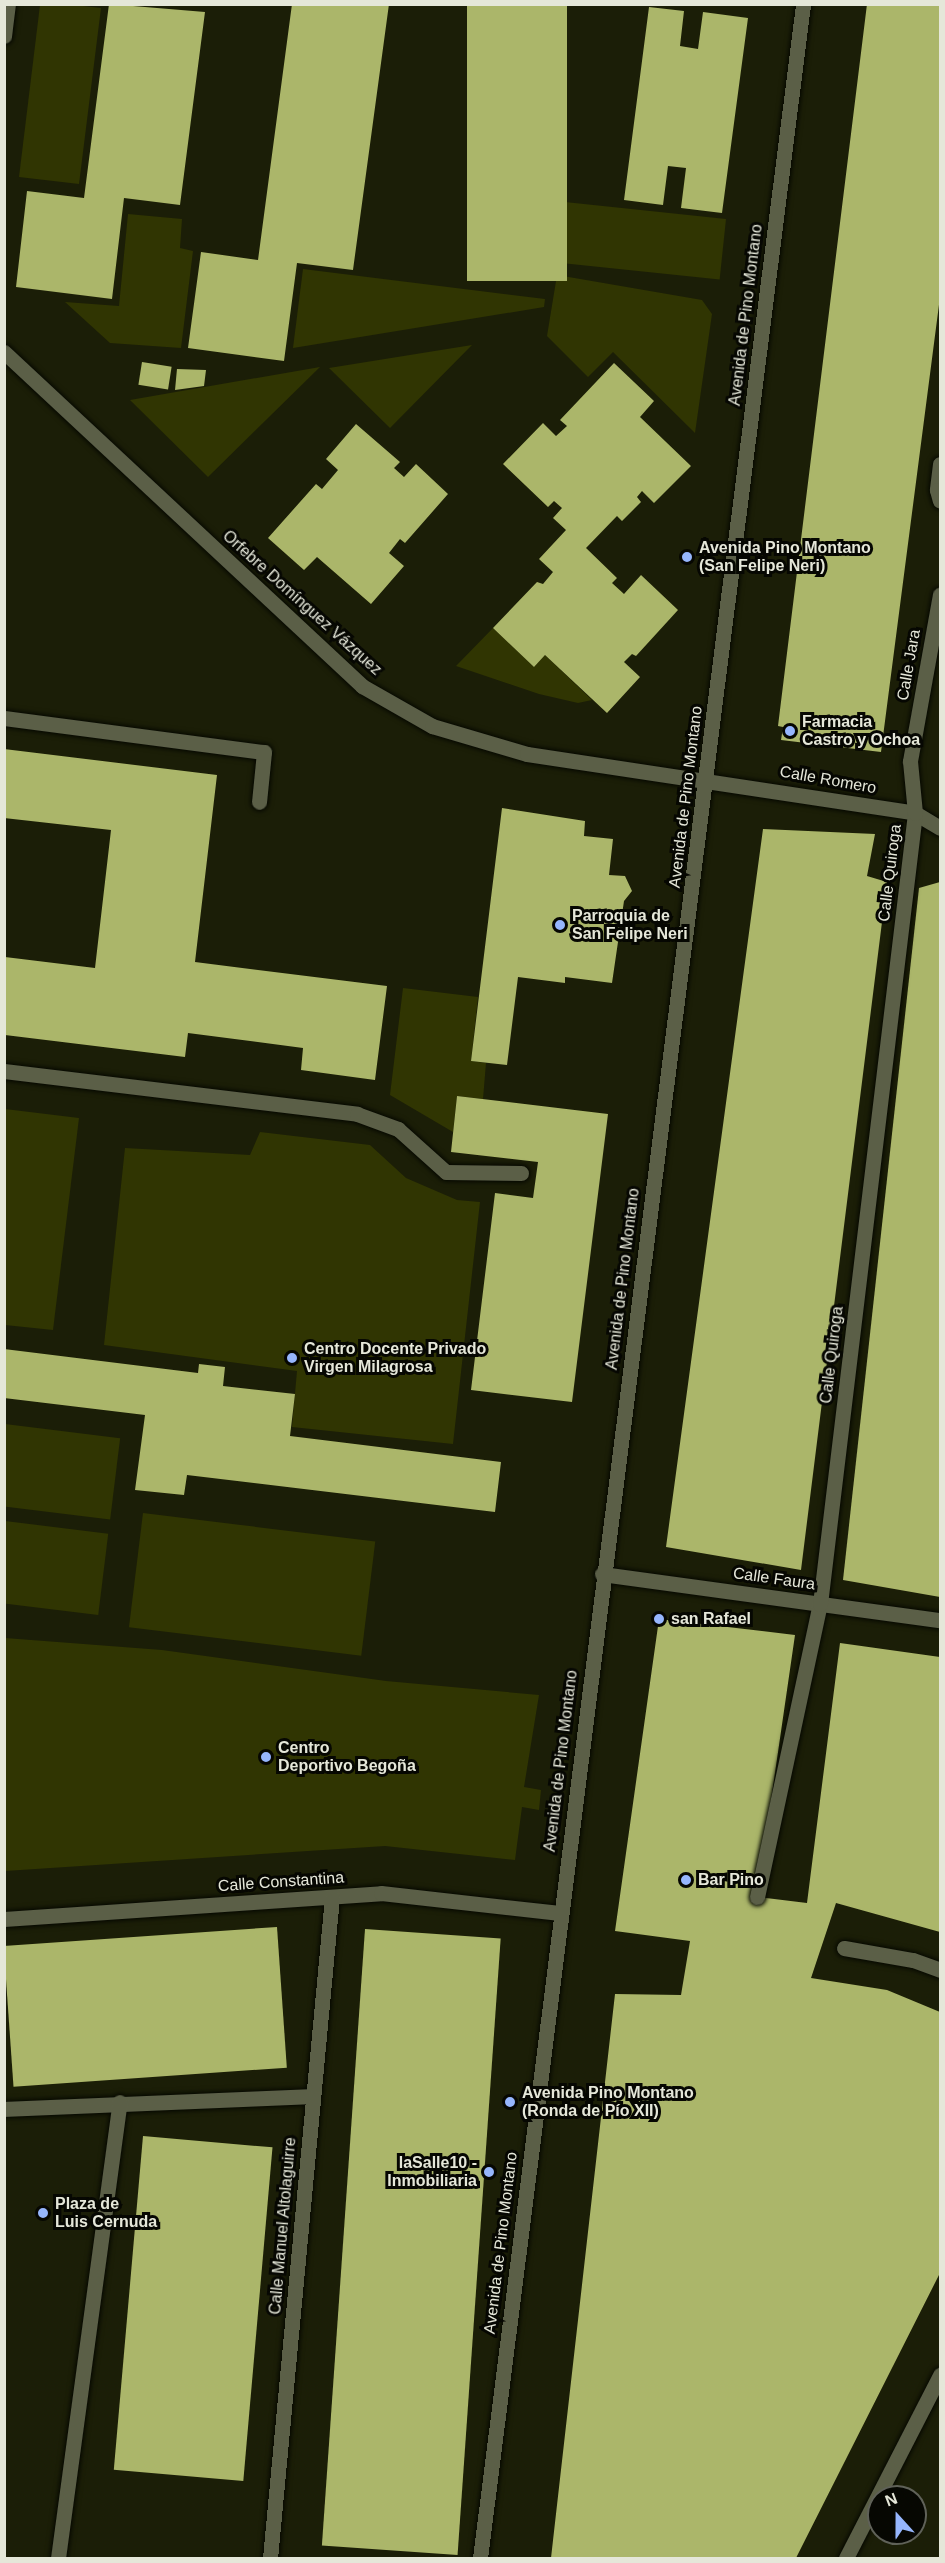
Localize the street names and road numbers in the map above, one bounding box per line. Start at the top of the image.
street label: Avenida de Pino Montano [725,223,767,407]
street label: Orfebre Domínguez Vázquez [219,527,385,679]
street label: Calle Jara [893,628,925,702]
street label: Avenida de Pino Montano [665,705,707,889]
street label: Calle Romero [778,762,878,798]
street label: Calle Quiroga [875,823,905,923]
street label: Avenida de Pino Montano [602,1187,644,1371]
street label: Calle Quiroga [817,1305,847,1405]
street label: Calle Faura [732,1564,816,1594]
street label: Avenida de Pino Montano [540,1669,582,1853]
street label: Calle Constantina [217,1868,345,1896]
street label: Calle Manuel Altolaguirre [266,2136,300,2316]
street label: Avenida de Pino Montano [480,2151,522,2335]

